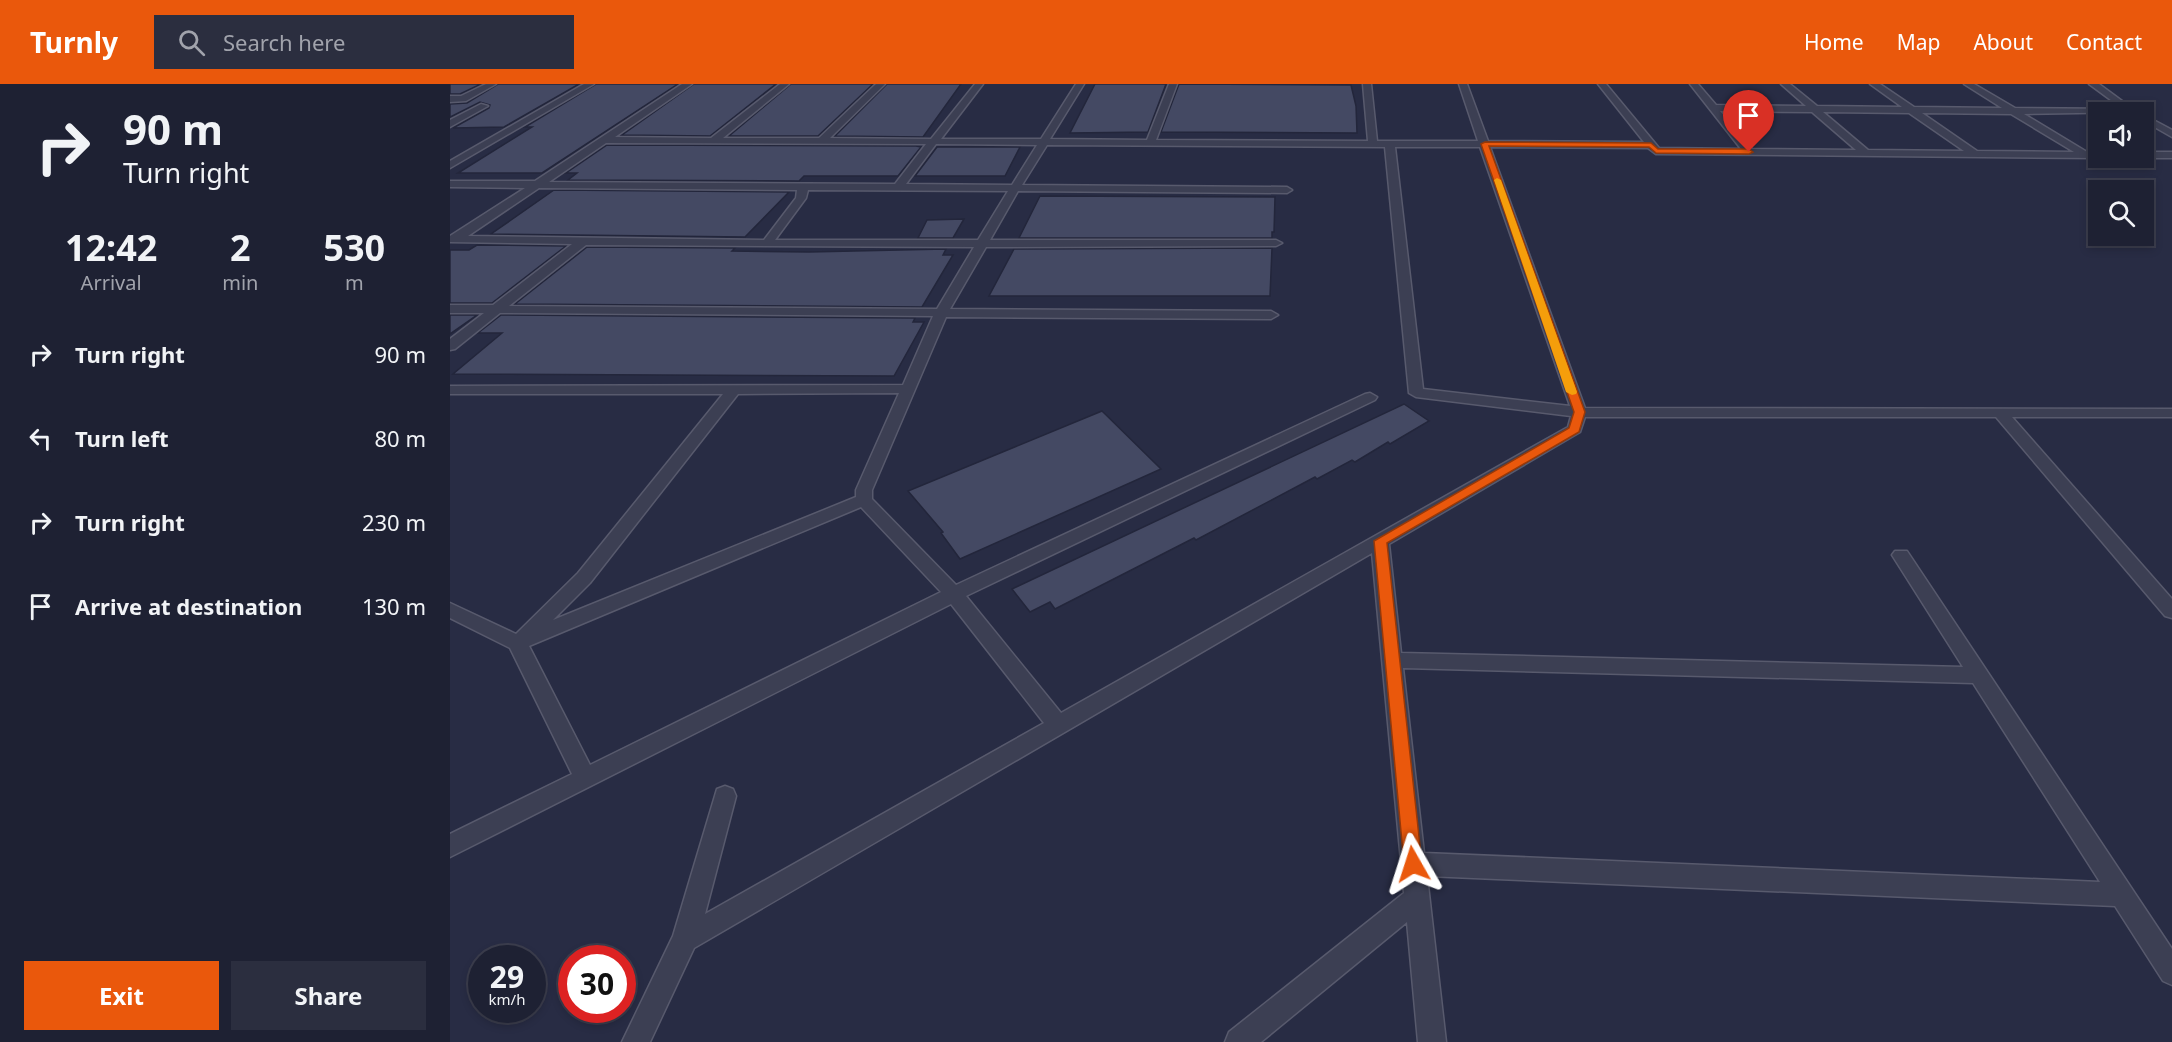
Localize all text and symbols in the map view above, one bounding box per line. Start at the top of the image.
search box [154,15,574,69]
text: Turnly [30,23,118,61]
icon: search [175,26,208,59]
text: Search here [223,27,345,57]
text: Home [1804,28,1864,56]
text: Map [1897,28,1940,56]
text: About [1973,28,2033,56]
text: Contact [2066,28,2142,56]
pin [1723,90,1774,152]
icon: arrive [1732,99,1765,132]
text: 90 m [123,100,223,157]
map controls [2088,102,2154,246]
button: sound [2088,102,2154,168]
icon: right [24,108,102,186]
text: Turn right [123,154,249,191]
button: search [2088,180,2154,246]
text: 12:42 [65,223,157,272]
text: 2 [230,223,251,272]
text: 530 [323,223,385,272]
text: Arrival [81,269,142,296]
text: min [222,269,258,296]
text: m [345,269,364,296]
icon: right [24,338,57,371]
text: Turn right [75,339,185,369]
text: 90 m [375,339,426,369]
icon: left [24,422,57,455]
text: Turn left [75,423,169,453]
text: 80 m [375,423,426,453]
icon: right [24,506,57,539]
text: Turn right [75,507,185,537]
text: 230 m [362,507,426,537]
icon: arrive [24,590,57,623]
text: Arrive at destination [75,591,302,621]
text: 130 m [362,591,426,621]
position arrow [1381,832,1445,896]
speed limit sign: 30 [558,945,636,1023]
text: 29 [490,956,524,997]
button: Exit [24,961,219,1030]
button: Share [231,961,426,1030]
text: km/h [489,989,525,1009]

